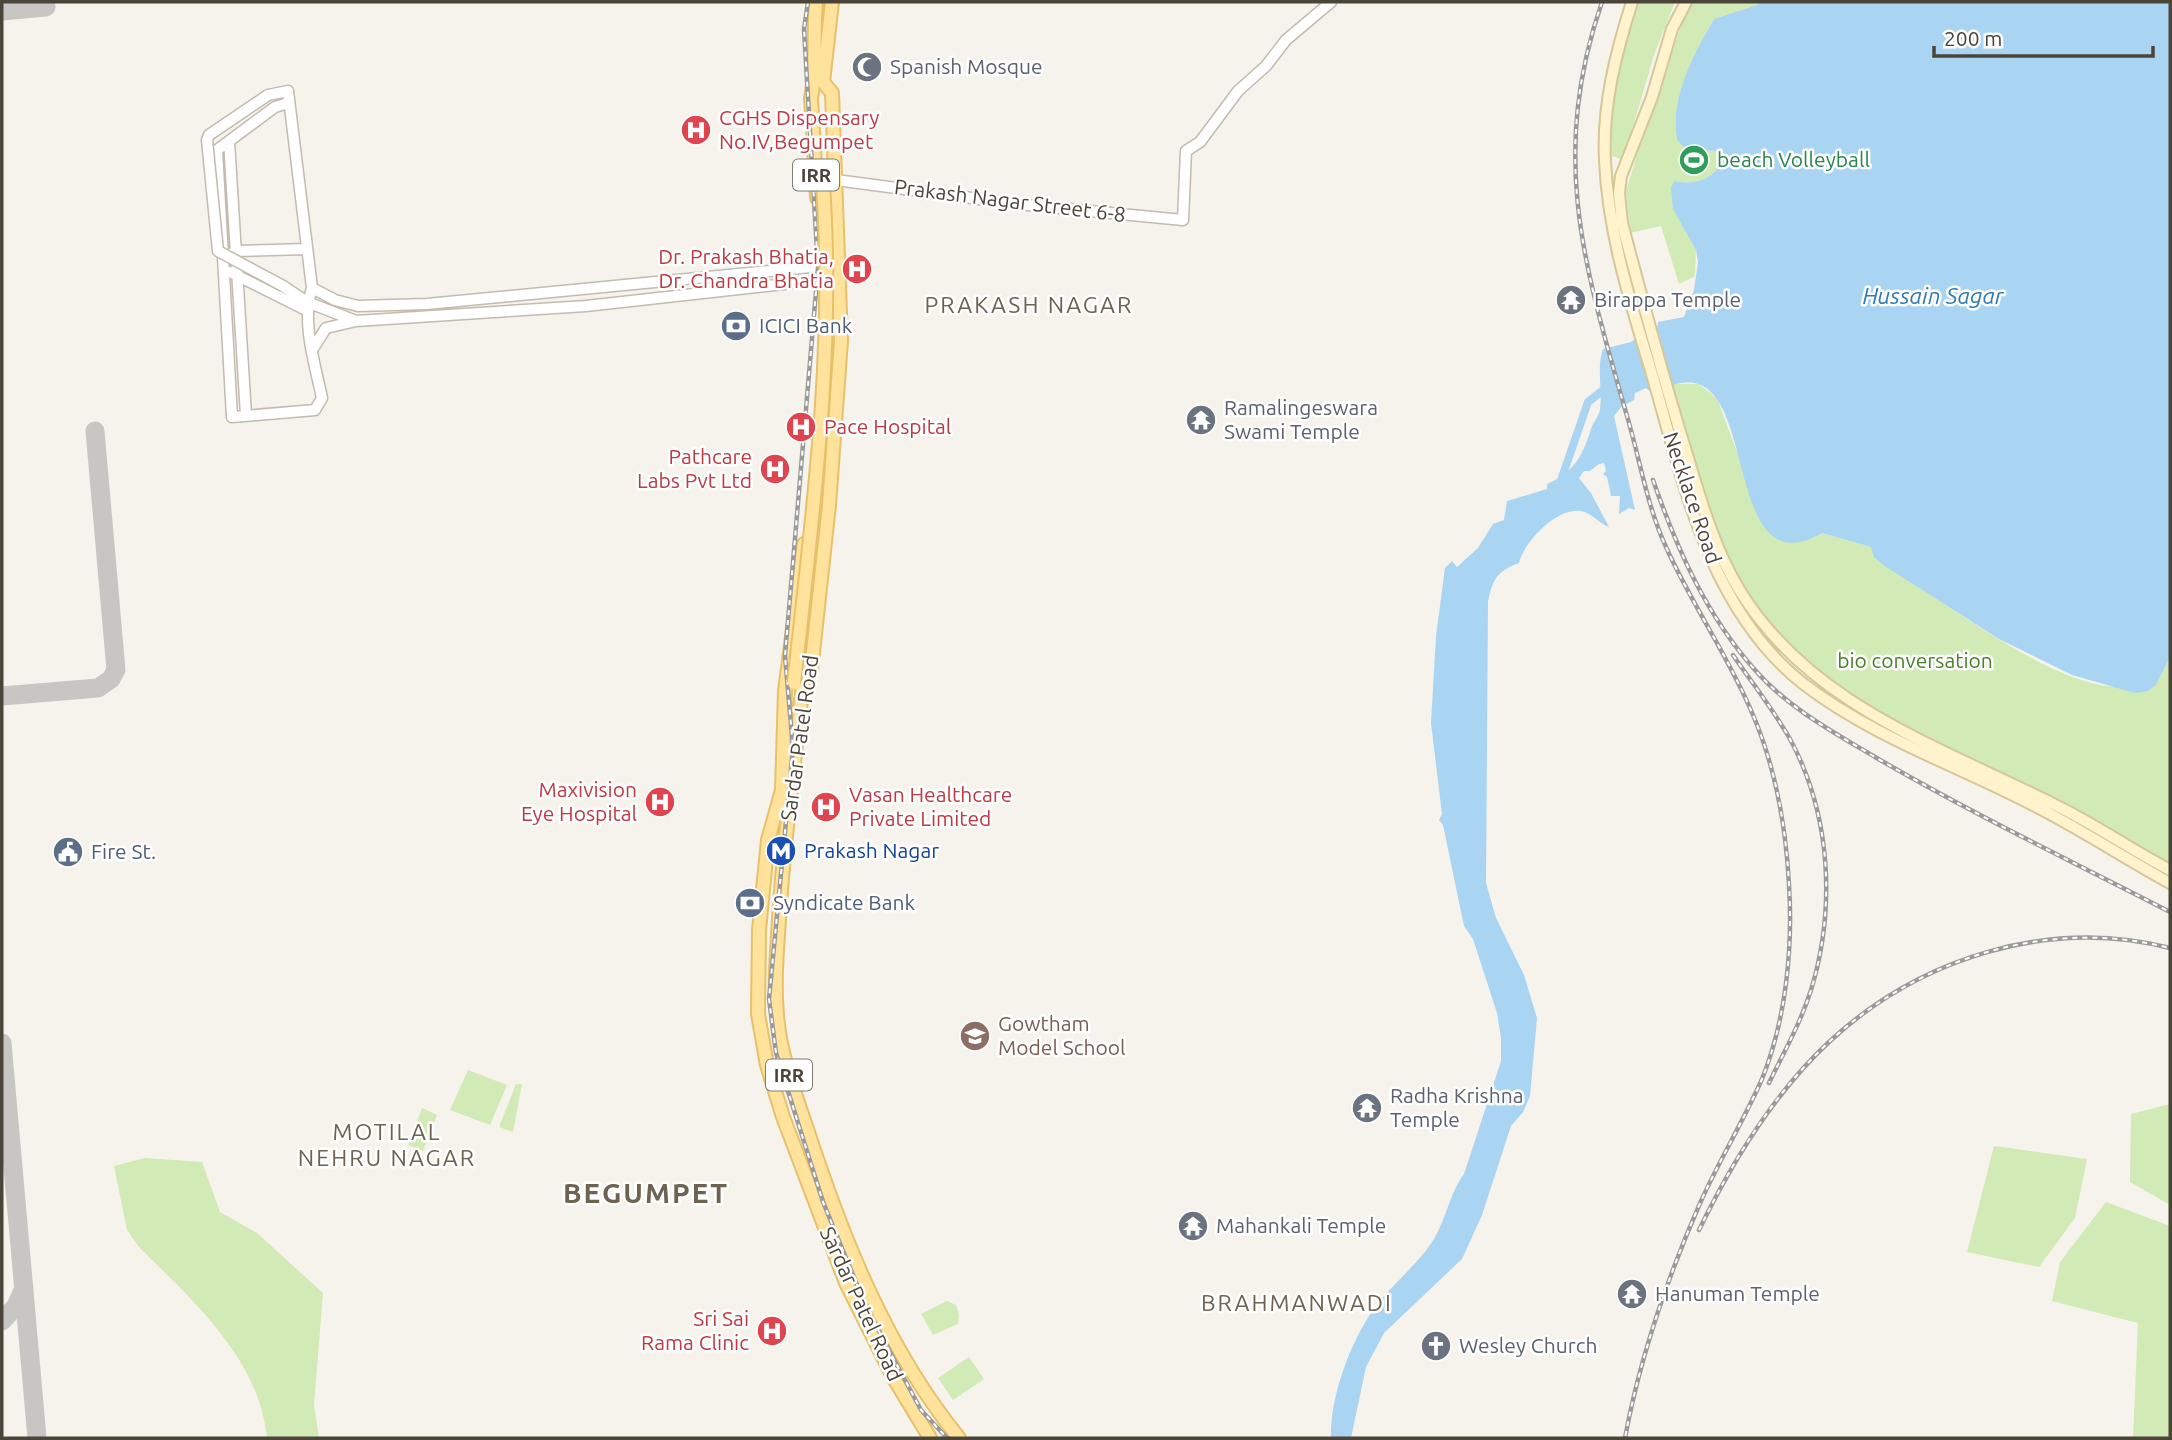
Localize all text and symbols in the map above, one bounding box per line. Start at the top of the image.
scale bar [1934,14,2153,58]
text: 200 m [1944,26,2002,50]
mosque icon: Spanish Mosque [850,50,884,84]
place label: Spanish Mosque [890,54,1043,78]
place label: CGHS Dispensary No.IV,Begumpet [719,105,879,153]
hospital icon: CGHS Dispensary No.IV,Begumpet [679,113,713,147]
sports icon: beach Volleyball [1677,143,1711,177]
place label: beach Volleyball [1717,147,1870,171]
road number: IRR [793,160,839,190]
street label: Prakash Nagar Street 6-8 [893,174,1127,226]
place label: Dr. Prakash Bhatia, Dr. Chandra Bhatia [658,244,834,292]
hospital icon: Dr. Prakash Bhatia, Dr. Chandra Bhatia [840,252,874,286]
temple icon: Birappa Temple [1554,283,1588,317]
water label: Hussain Sagar [1862,283,2005,308]
place label: Birappa Temple [1594,287,1741,311]
district label: PRAKASH NAGAR [925,292,1133,317]
bank icon: ICICI Bank [719,309,753,343]
place label: ICICI Bank [759,313,853,337]
place label: Ramalingeswara Swami Temple [1224,395,1378,443]
temple icon: Ramalingeswara Swami Temple [1184,403,1218,437]
hospital icon: Pace Hospital [784,410,818,444]
place label: Pace Hospital [824,414,951,438]
street label: Necklace Road [1659,429,1727,567]
place label: Pathcare Labs Pvt Ltd [637,444,752,492]
hospital icon: Pathcare Labs Pvt Ltd [758,452,792,486]
park label: bio conversation [1837,648,1993,672]
street label: Sardar Patel Road [775,653,823,822]
place label: Maxivision Eye Hospital [521,777,637,825]
place label: Vasan Healthcare Private Limited [849,782,1012,830]
hospital icon: Maxivision Eye Hospital [643,785,677,819]
hospital icon: Vasan Healthcare Private Limited [809,790,843,824]
metro station icon: Prakash Nagar [764,834,798,868]
public building icon: Fire St. [51,835,85,869]
place label: Prakash Nagar [804,838,939,862]
place label: Fire St. [91,839,156,863]
bank icon: Syndicate Bank [733,886,767,920]
place label: Syndicate Bank [773,890,915,914]
place label: Gowtham Model School [998,1011,1126,1059]
school or university icon: Gowtham Model School [958,1019,992,1053]
road number: IRR [766,1060,812,1091]
place label: Radha Krishna Temple [1390,1083,1523,1131]
temple icon: Radha Krishna Temple [1350,1091,1384,1125]
district label: MOTILAL NEHRU NAGAR [298,1119,476,1170]
district label: BEGUMPET [563,1177,729,1208]
temple icon: Mahankali Temple [1176,1209,1210,1243]
place label: Mahankali Temple [1216,1213,1386,1237]
street label: Sardar Patel Road [816,1223,908,1384]
temple icon: Hanuman Temple [1615,1277,1649,1311]
place label: Hanuman Temple [1655,1281,1820,1305]
district label: BRAHMANWADI [1201,1290,1393,1315]
place label: Sri Sai Rama Clinic [641,1306,749,1354]
hospital icon: Sri Sai Rama Clinic [755,1314,789,1348]
church icon: Wesley Church [1419,1329,1453,1363]
place label: Wesley Church [1459,1333,1597,1357]

